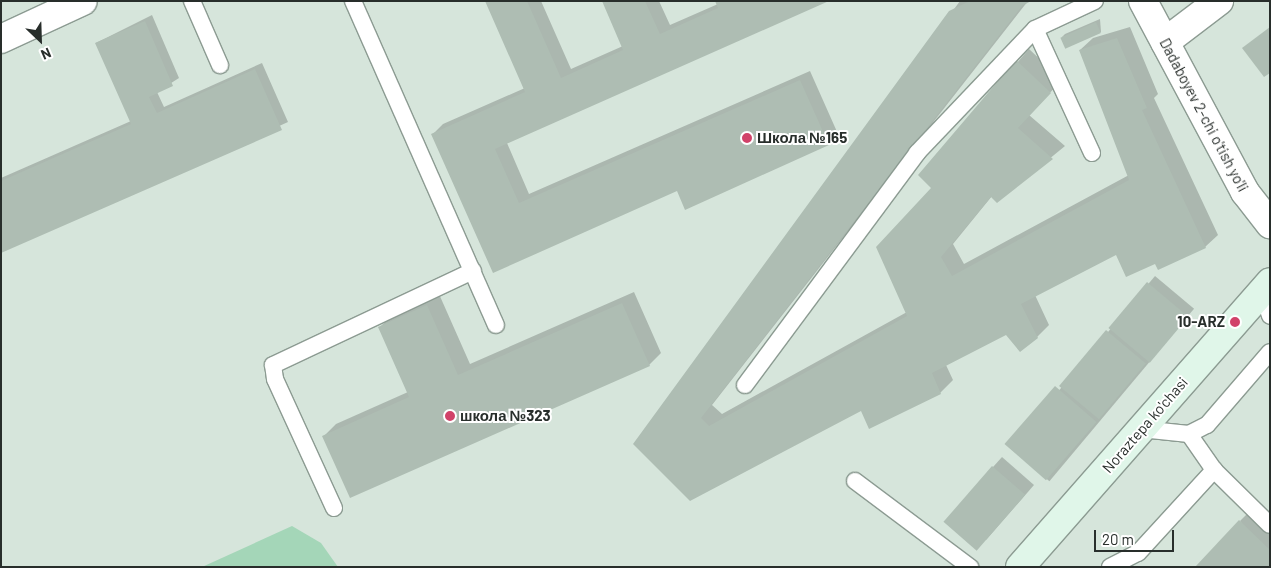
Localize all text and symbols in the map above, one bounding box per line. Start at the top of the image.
north arrow [15,15,65,65]
street label: Dadaboyev 2-chi o'tish yo'li [1156,35,1252,195]
text: N [39,45,54,64]
place label: Школа №165 [757,129,847,147]
marker: Школа №165 [741,132,753,144]
place label: 10-ARZ [1177,313,1225,331]
marker: 10-ARZ [1229,316,1241,328]
street label: Noraztepa ko'chasi [1098,373,1192,477]
place label: школа №323 [460,407,551,425]
marker: школа №323 [444,410,456,422]
scale bar [1096,520,1176,552]
text: 20 m [1102,530,1134,548]

